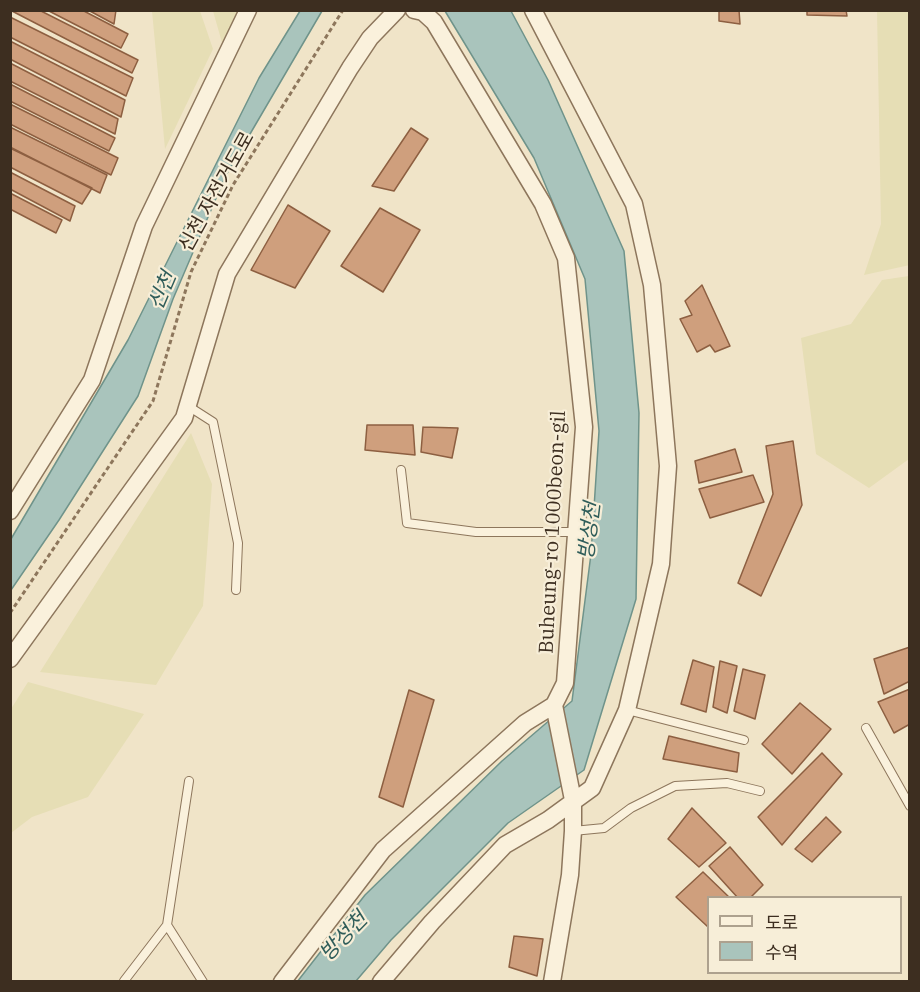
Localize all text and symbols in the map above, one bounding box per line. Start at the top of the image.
street label: 신천 자전거도로 [174,128,260,256]
water label: 신천 [144,268,182,314]
street label: Buheung-ro 1000beon-gil [535,410,571,654]
water label: 방성천 [574,501,606,561]
legend [707,896,902,974]
water label: 방성천 [315,907,373,967]
text: 도로 [765,911,798,934]
text: 수역 [765,941,798,964]

